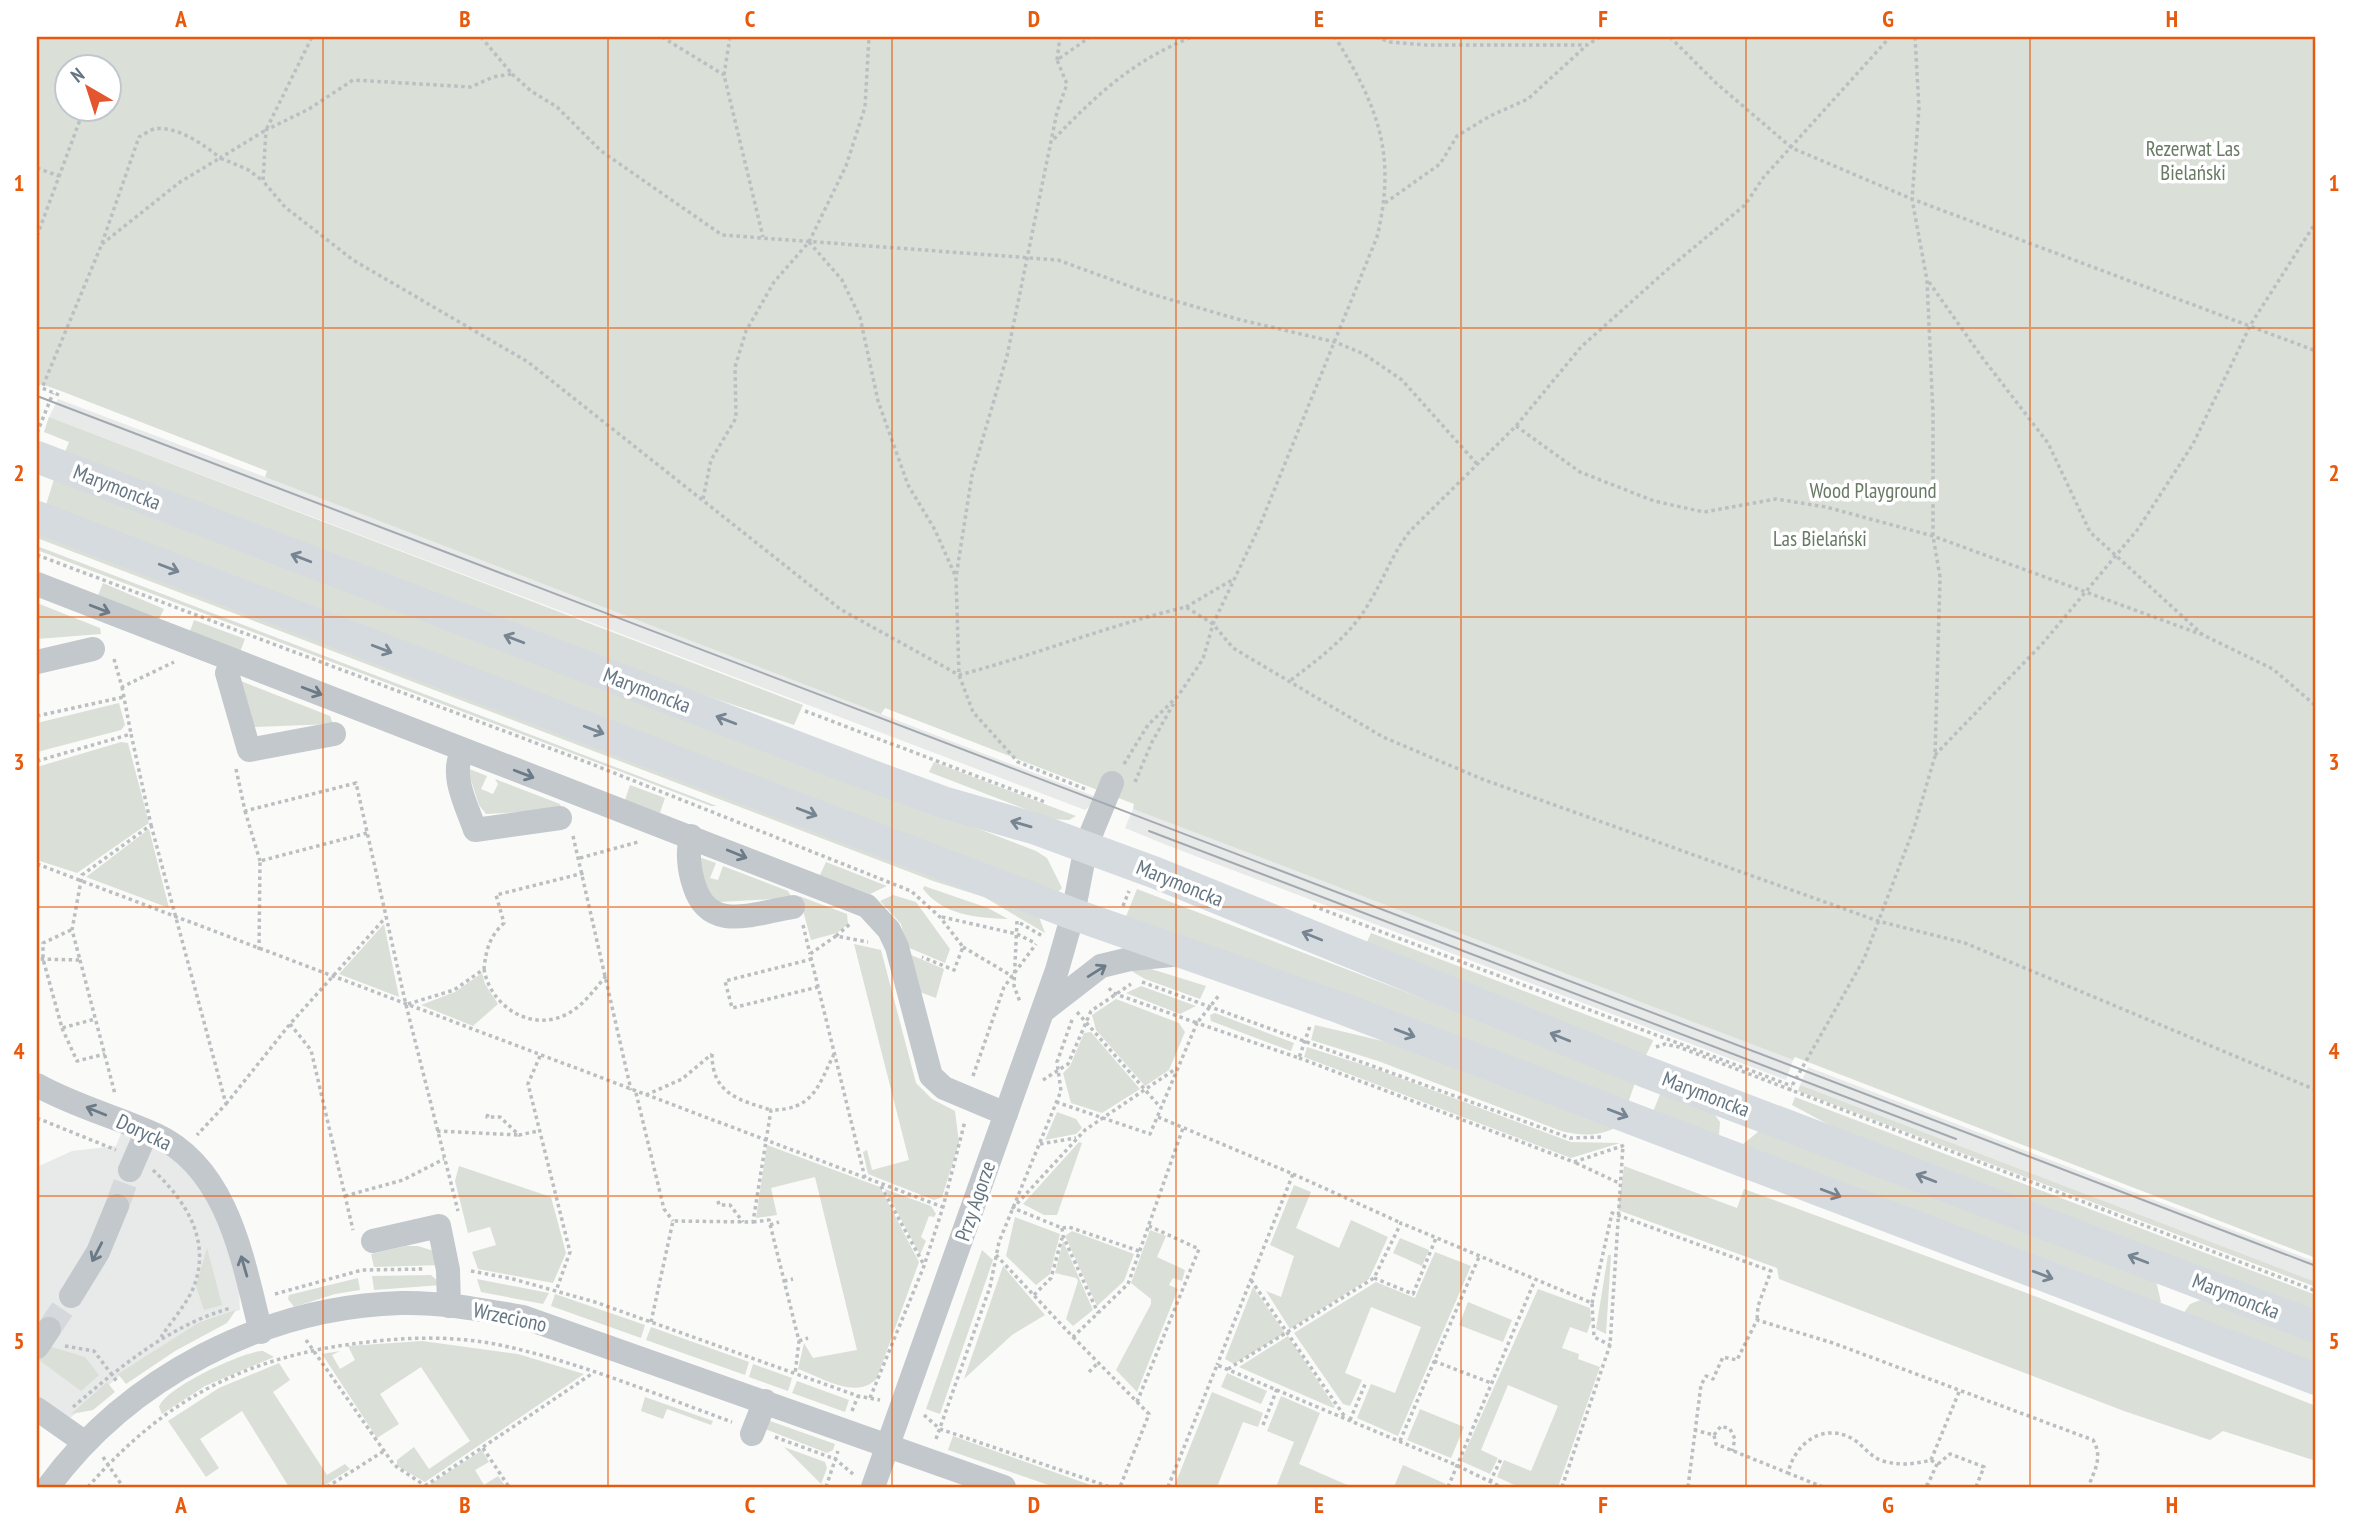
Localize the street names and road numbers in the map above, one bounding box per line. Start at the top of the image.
street label: Marymoncka [69,458,165,516]
street label: Marymoncka [599,661,695,719]
street label: Marymoncka [1133,853,1227,913]
street label: Marymoncka [1658,1065,1754,1123]
street label: Dorycka [112,1108,176,1156]
street label: Przy Agorze [949,1157,1001,1245]
street label: Marymoncka [2188,1267,2284,1325]
street label: Wrzeciono [471,1296,549,1338]

